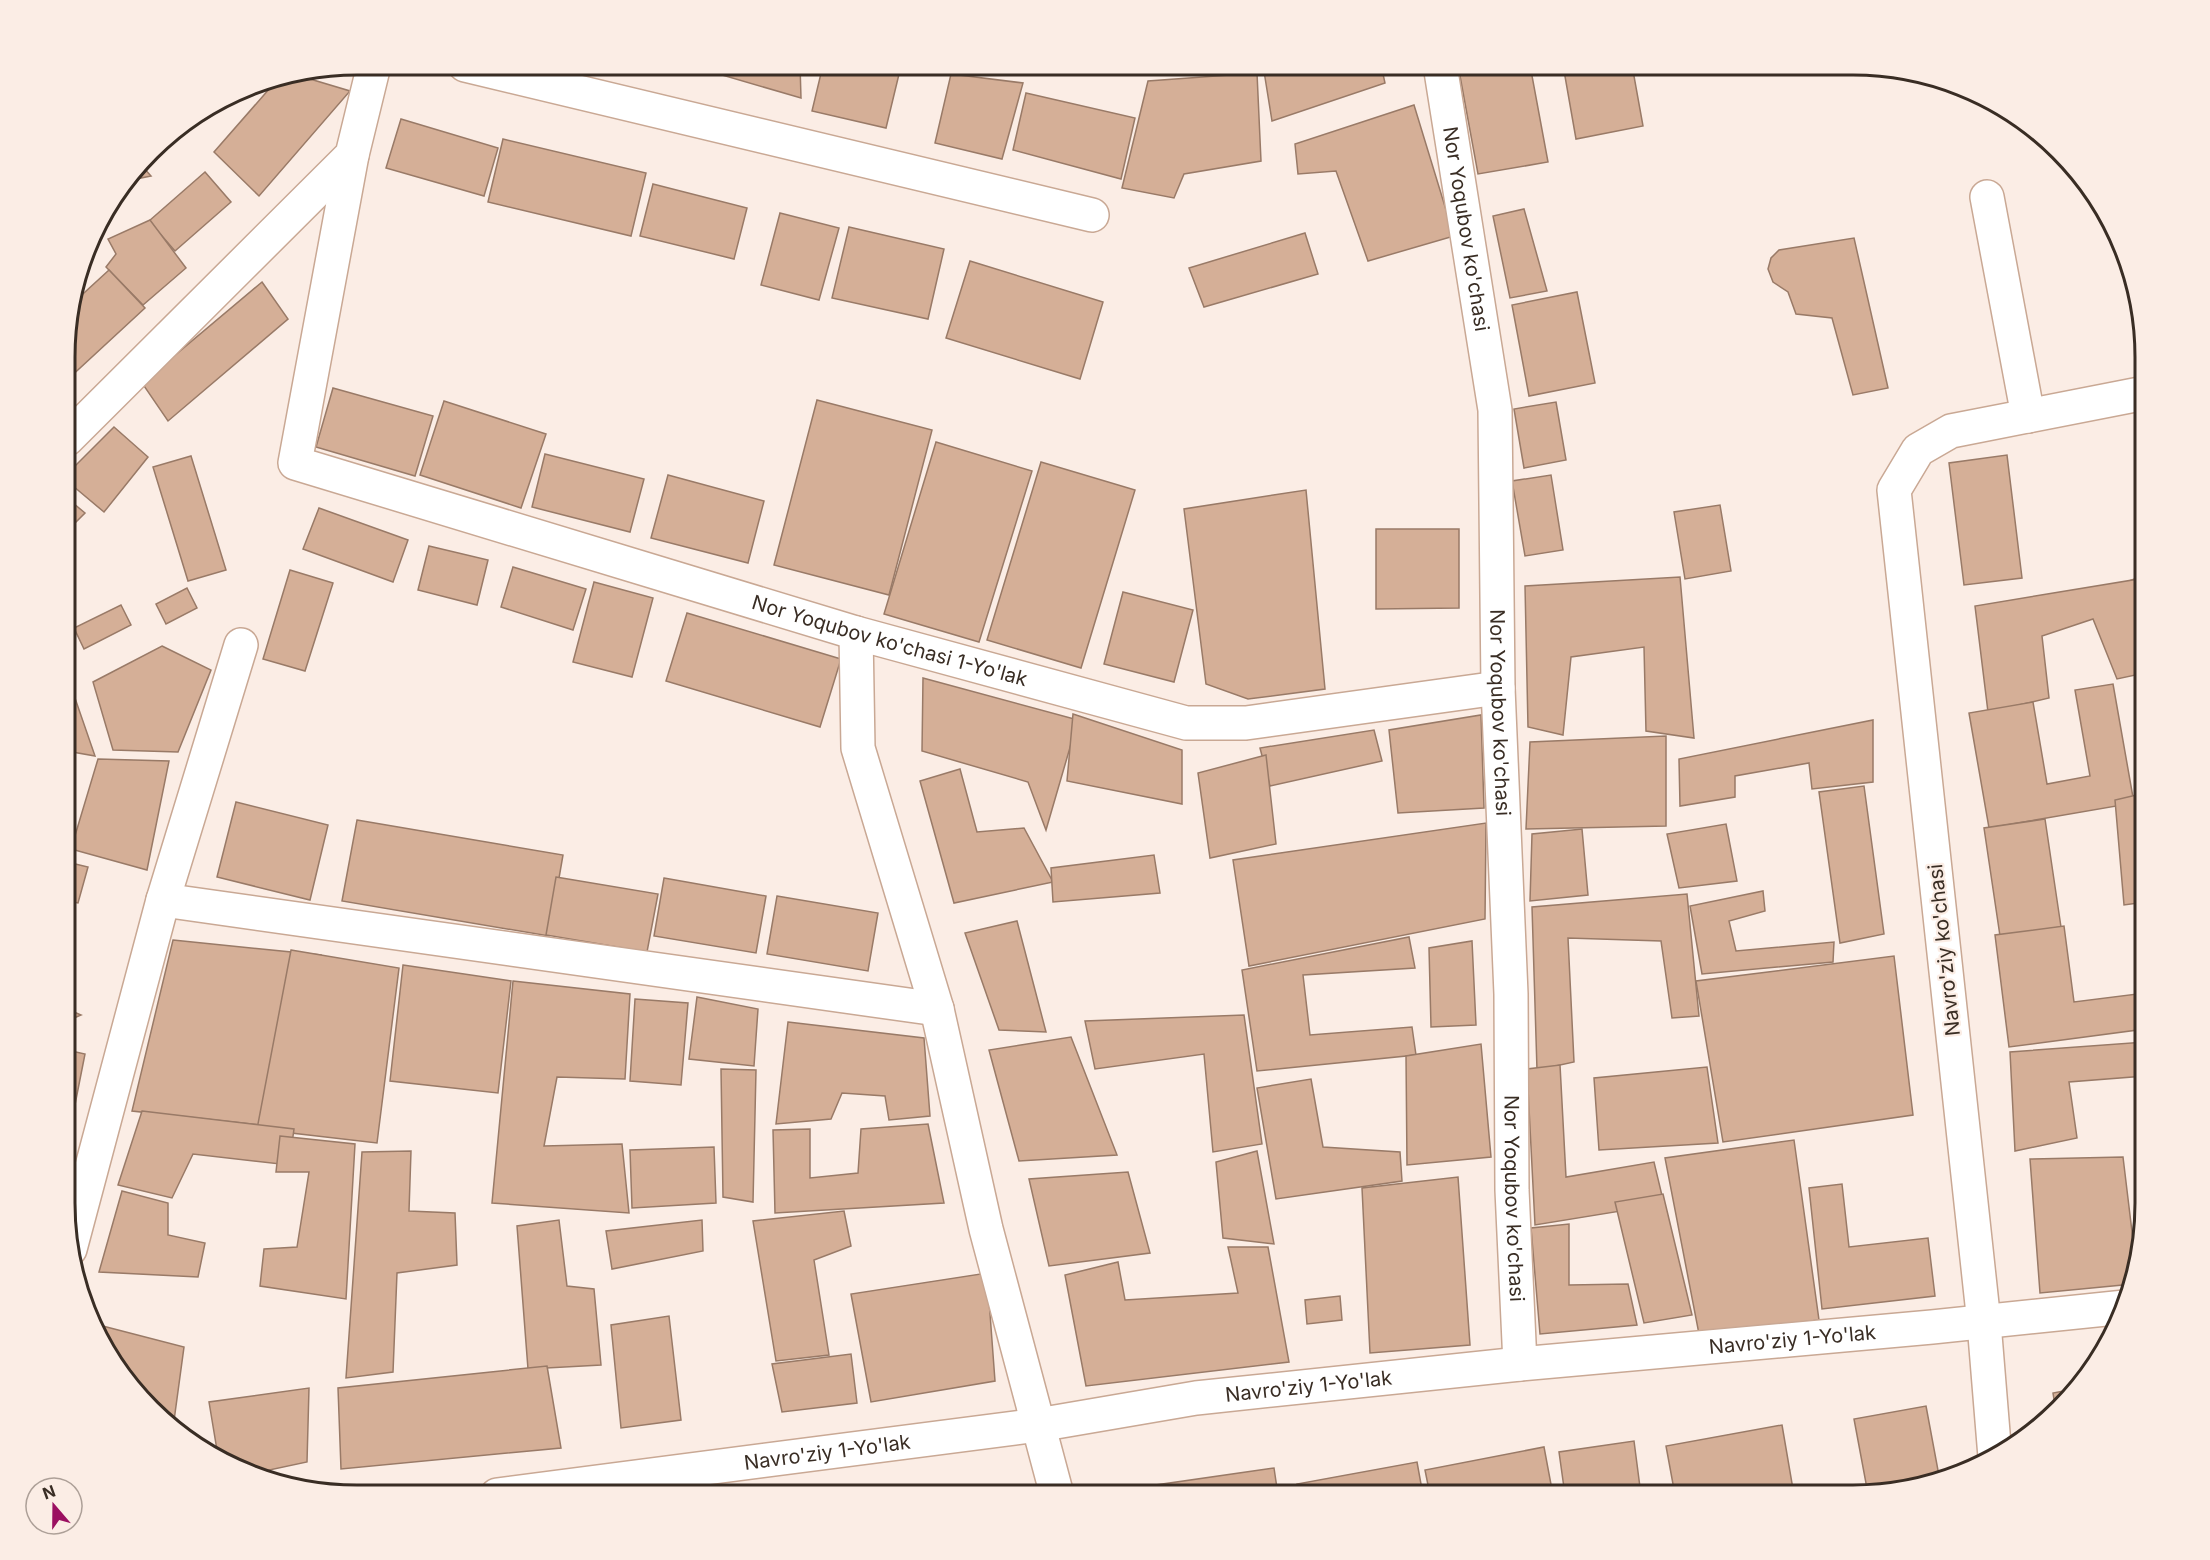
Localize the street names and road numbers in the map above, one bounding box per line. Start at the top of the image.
street label: Nor Yoqubov ko'chasi [1438,125,1494,333]
street label: Nor Yoqubov ko'chasi 1-Yo'lak [749,590,1030,691]
street label: Nor Yoqubov ko'chasi [1485,609,1515,816]
street label: Navro'ziy ko'chasi [1923,863,1965,1037]
street label: Nor Yoqubov ko'chasi [1500,1095,1529,1302]
street label: Navro'ziy 1-Yo'lak [1708,1320,1877,1359]
street label: Navro'ziy 1-Yo'lak [1224,1366,1393,1407]
street label: Navro'ziy 1-Yo'lak [743,1430,912,1475]

